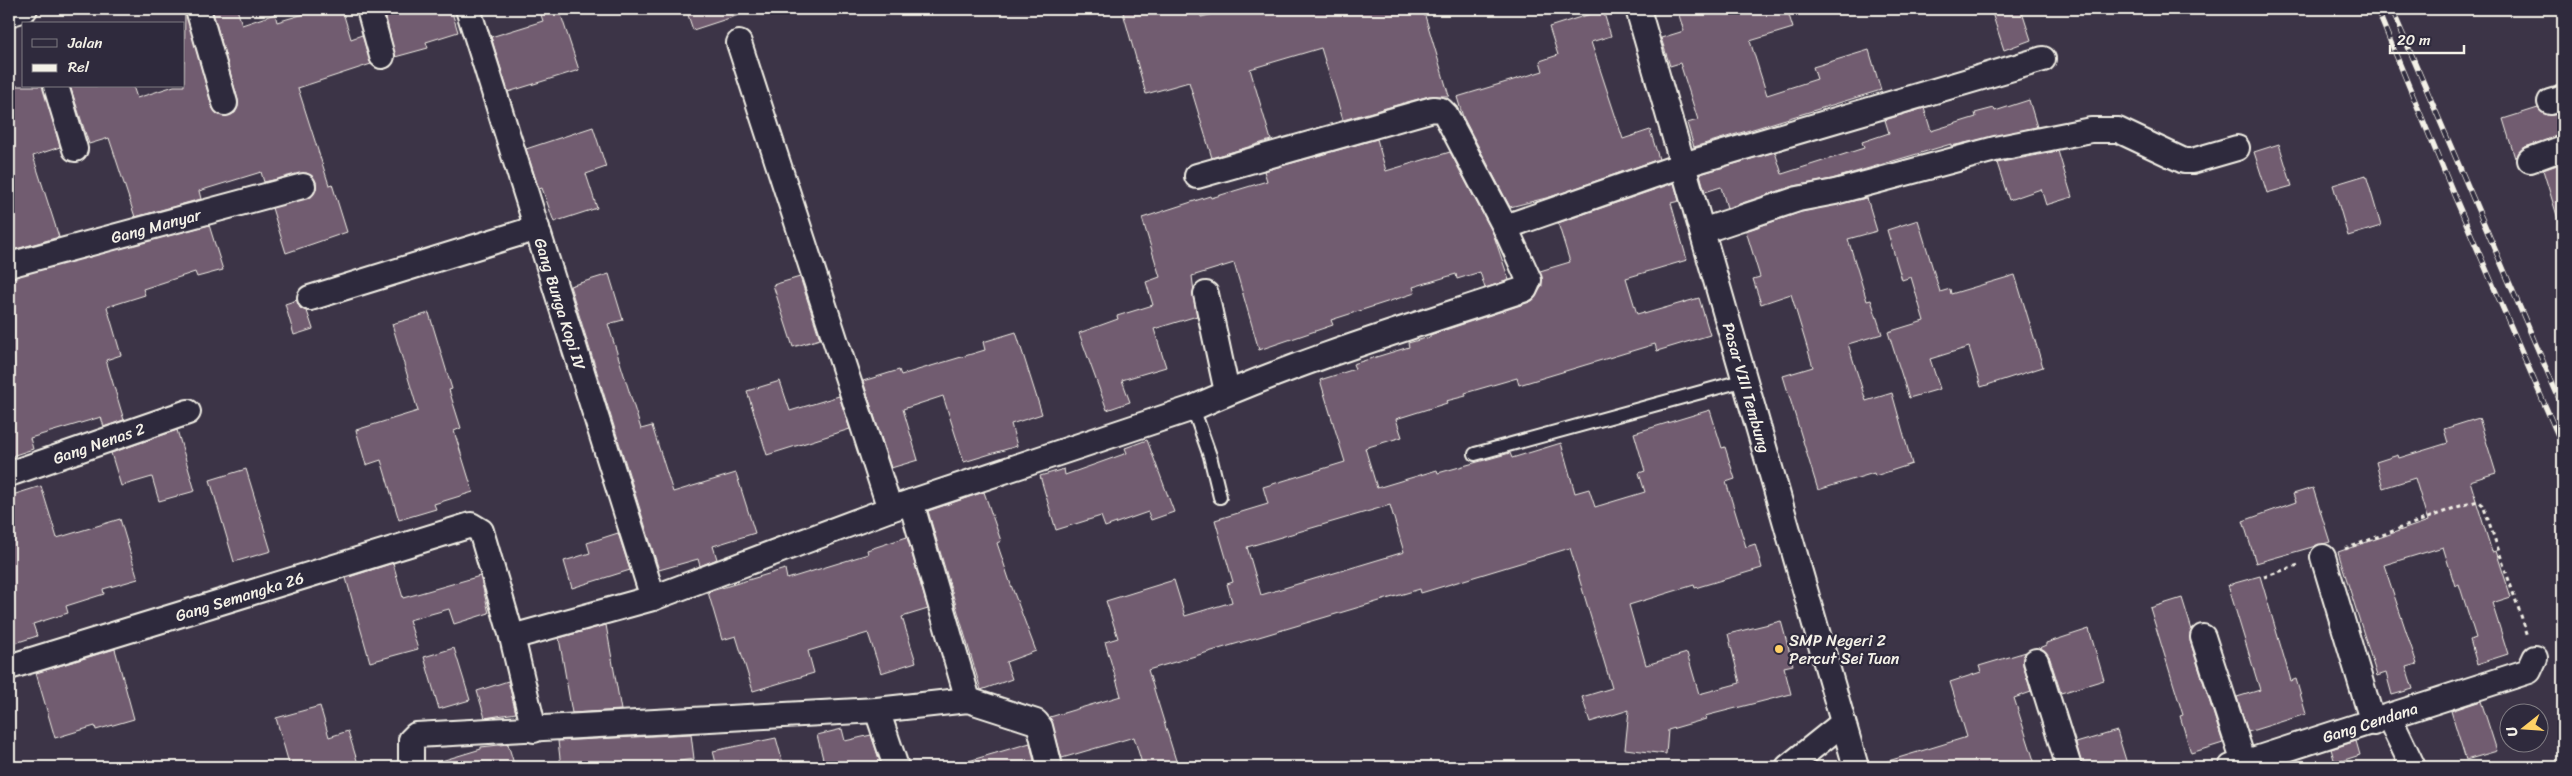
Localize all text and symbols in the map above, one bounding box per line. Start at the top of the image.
legend [22,22,185,88]
scale bar [2390,22,2463,54]
text: 20 m [2397,27,2431,53]
text: Jalan [67,30,102,56]
text: Rel [68,54,90,80]
street label: Gang Manyar [107,199,205,252]
street label: Gang Bunga Kopi IV [526,234,595,374]
street label: Pasar VIII Tembung [1714,319,1779,456]
street label: Gang Nenas 2 [49,414,149,472]
street label: Gang Semangka 26 [171,563,307,630]
place label: SMP Negeri 2 Percut Sei Tuan [1789,626,1900,673]
marker: SMP Negeri 2 Percut Sei Tuan [1773,643,1785,655]
street label: Gang Cendana [2318,693,2422,751]
north arrow [2500,704,2550,754]
text: U [2499,723,2525,740]

